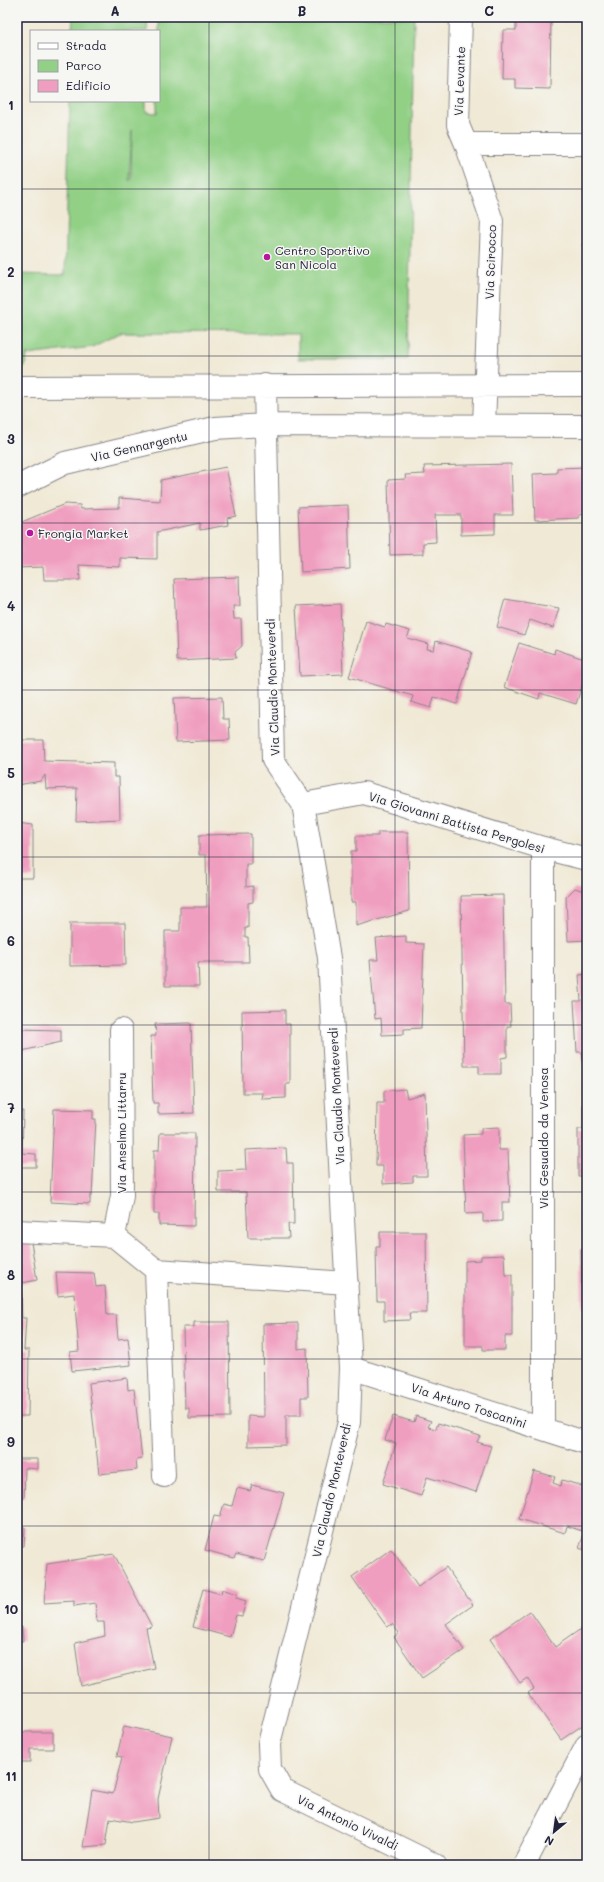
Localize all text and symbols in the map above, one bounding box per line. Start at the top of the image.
text: A [110,2,120,19]
text: B [298,2,307,19]
text: C [484,2,494,19]
legend [30,30,160,102]
text: Strada [66,37,107,53]
street label: Via Levante [450,46,468,116]
text: Parco [66,57,101,73]
text: Edificio [66,77,110,93]
text: 1 [8,96,14,113]
street label: Via Scirocco [481,224,499,300]
place label: Centro Sportivo San Nicola [275,242,370,272]
marker: Centro Sportivo San Nicola [262,252,272,262]
text: 2 [7,263,15,280]
street label: Via Gennargentu [89,427,189,465]
text: 3 [7,430,15,447]
place label: Frongia Market [38,525,129,541]
marker: Frongia Market [25,528,35,538]
text: 4 [7,597,15,614]
street label: Via Claudio Monteverdi [262,618,282,756]
text: 5 [7,764,15,781]
street label: Via Giovanni Battista Pergolesi [367,788,547,856]
text: 6 [7,932,15,949]
street label: Via Claudio Monteverdi [324,1027,348,1165]
street label: Via Gesualdo da Venosa [535,1067,551,1209]
street label: Via Anselmo Littarru [113,1072,129,1194]
text: 7 [7,1099,15,1116]
text: 8 [7,1266,15,1283]
street label: Via Arturo Toscanini [409,1379,529,1431]
street label: Via Claudio Monteverdi [308,1421,354,1559]
text: 9 [7,1433,15,1450]
text: 10 [4,1600,18,1617]
text: 11 [5,1767,17,1784]
street label: Via Antonio Vivaldi [295,1791,401,1853]
north arrow [534,1812,574,1852]
text: N [542,1833,556,1850]

